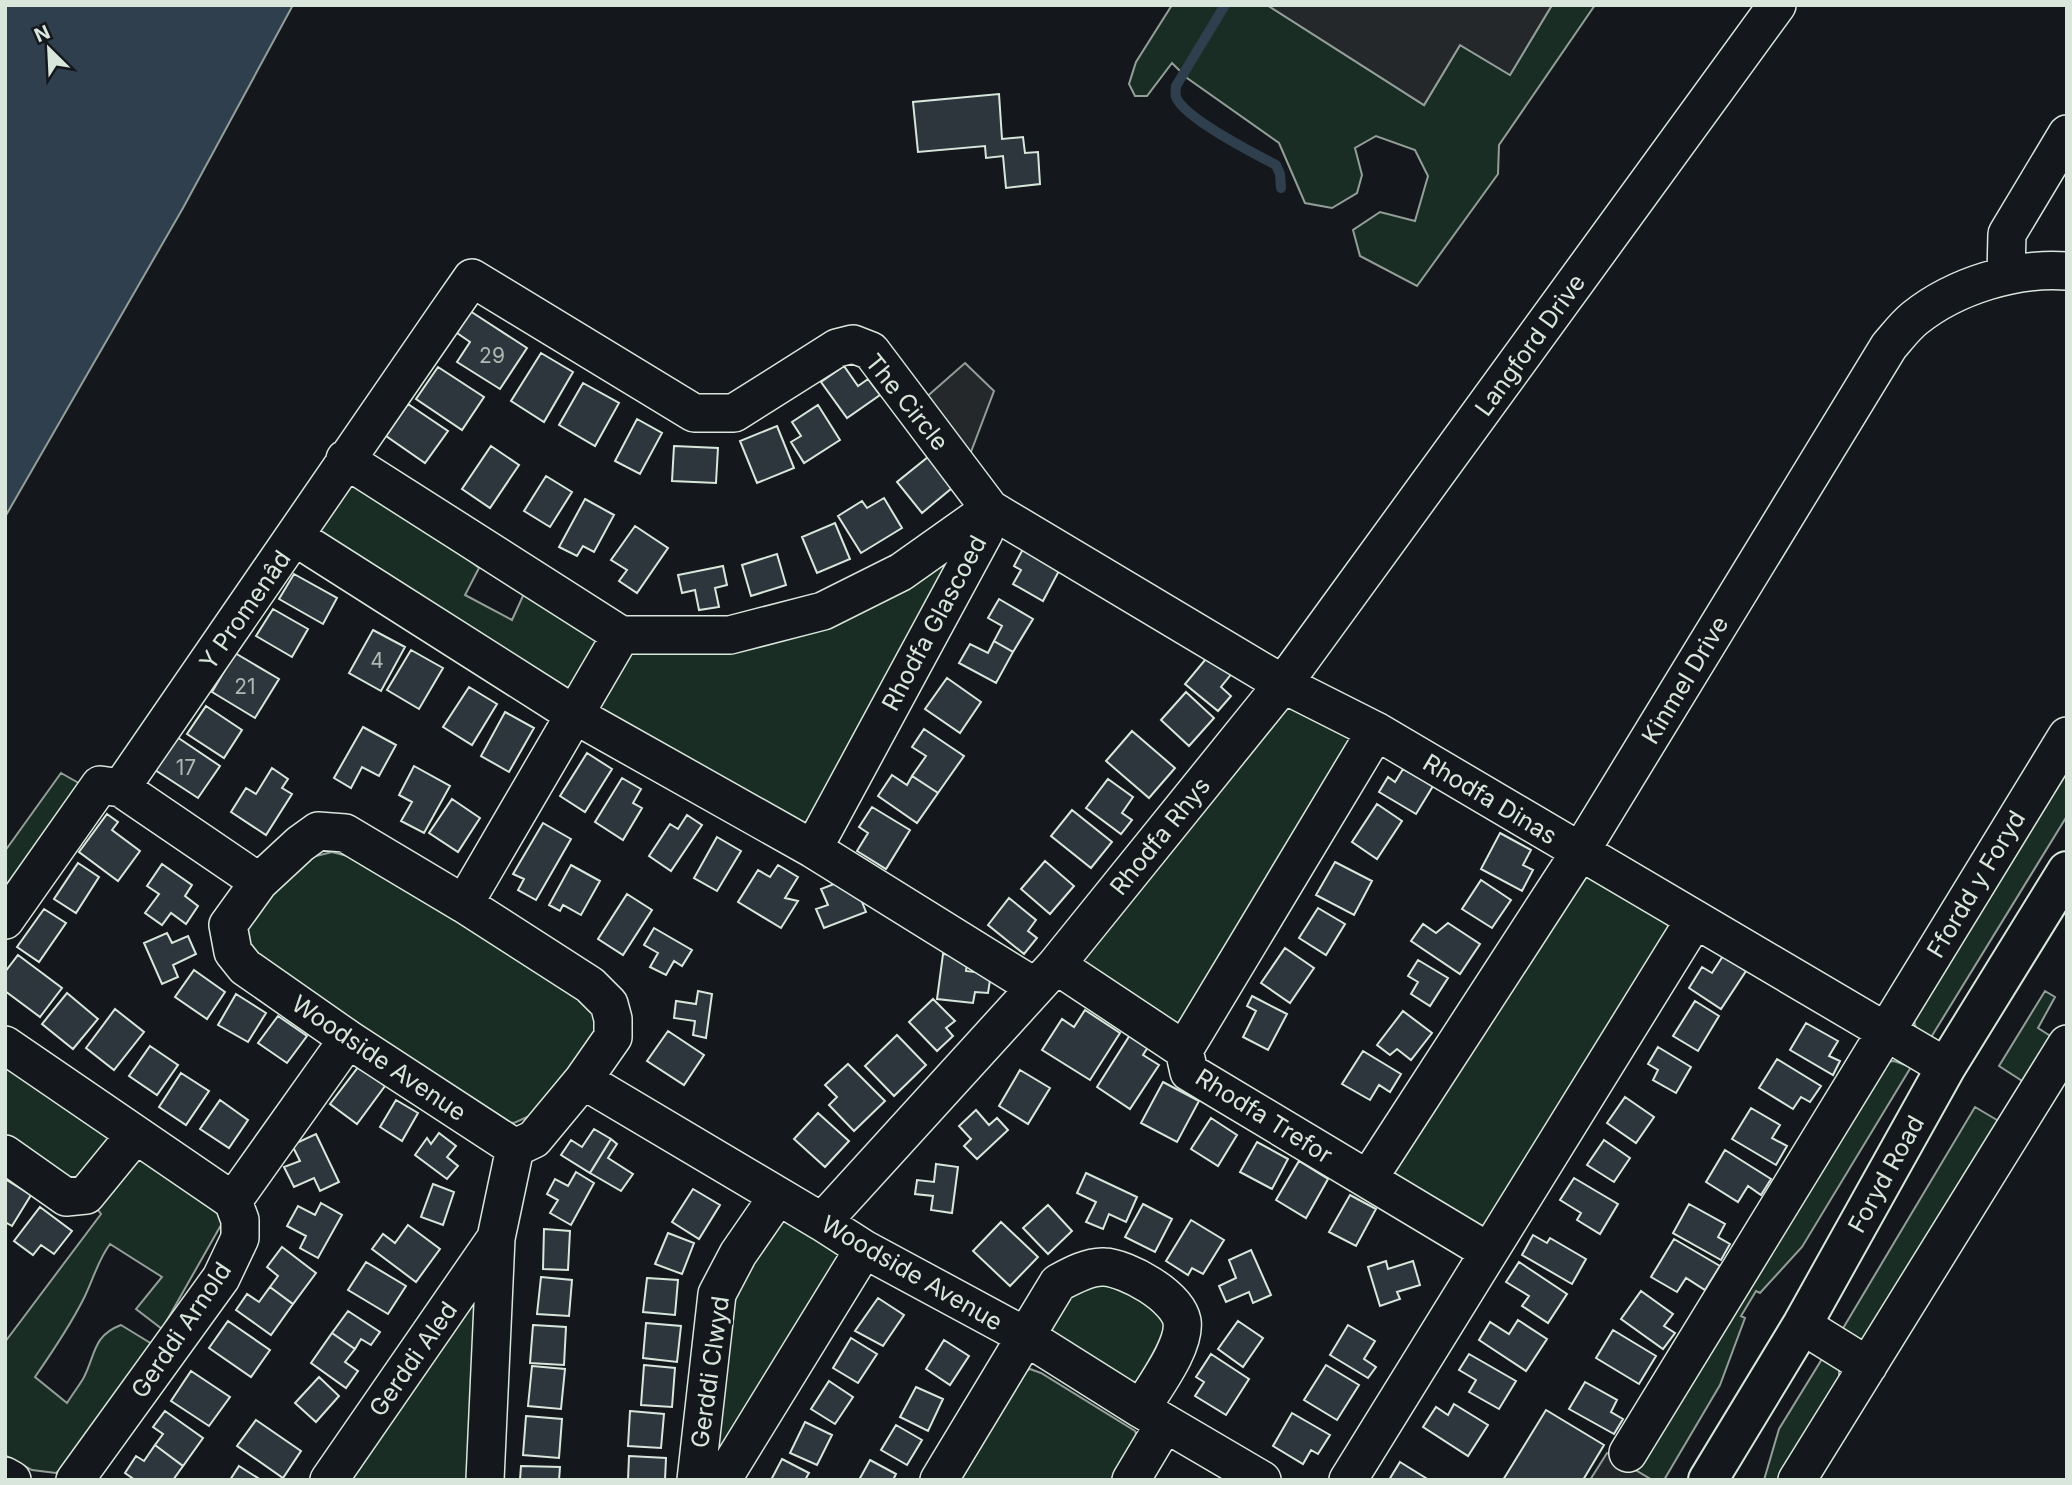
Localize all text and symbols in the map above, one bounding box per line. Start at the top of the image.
north arrow [14,14,84,84]
text: N [31,20,54,47]
street label: Langford Drive [1469,268,1591,422]
house number: 29 [479,343,505,368]
street label: The Circle [859,348,955,456]
street label: Rhodfa Glascoed [876,530,992,716]
street label: Y Promenâd [193,545,297,675]
street label: Kinmel Drive [1636,611,1734,749]
house number: 4 [370,648,384,673]
house number: 21 [234,674,256,699]
street label: Rhodfa Dinas [1418,748,1562,850]
house number: 17 [176,755,196,780]
street label: Rhodfa Rhys [1104,771,1216,901]
street label: Ffordd y Foryd [1921,805,2031,963]
street label: Woodside Avenue [286,989,472,1127]
street label: Rhodfa Trefor [1190,1062,1338,1170]
street label: Foryd Road [1842,1110,1930,1238]
street label: Woodside Avenue [816,1209,1008,1337]
street label: Gerddi Arnold [125,1257,237,1403]
street label: Gerddi Clwyd [685,1294,735,1450]
street label: Gerddi Aled [363,1296,463,1422]

